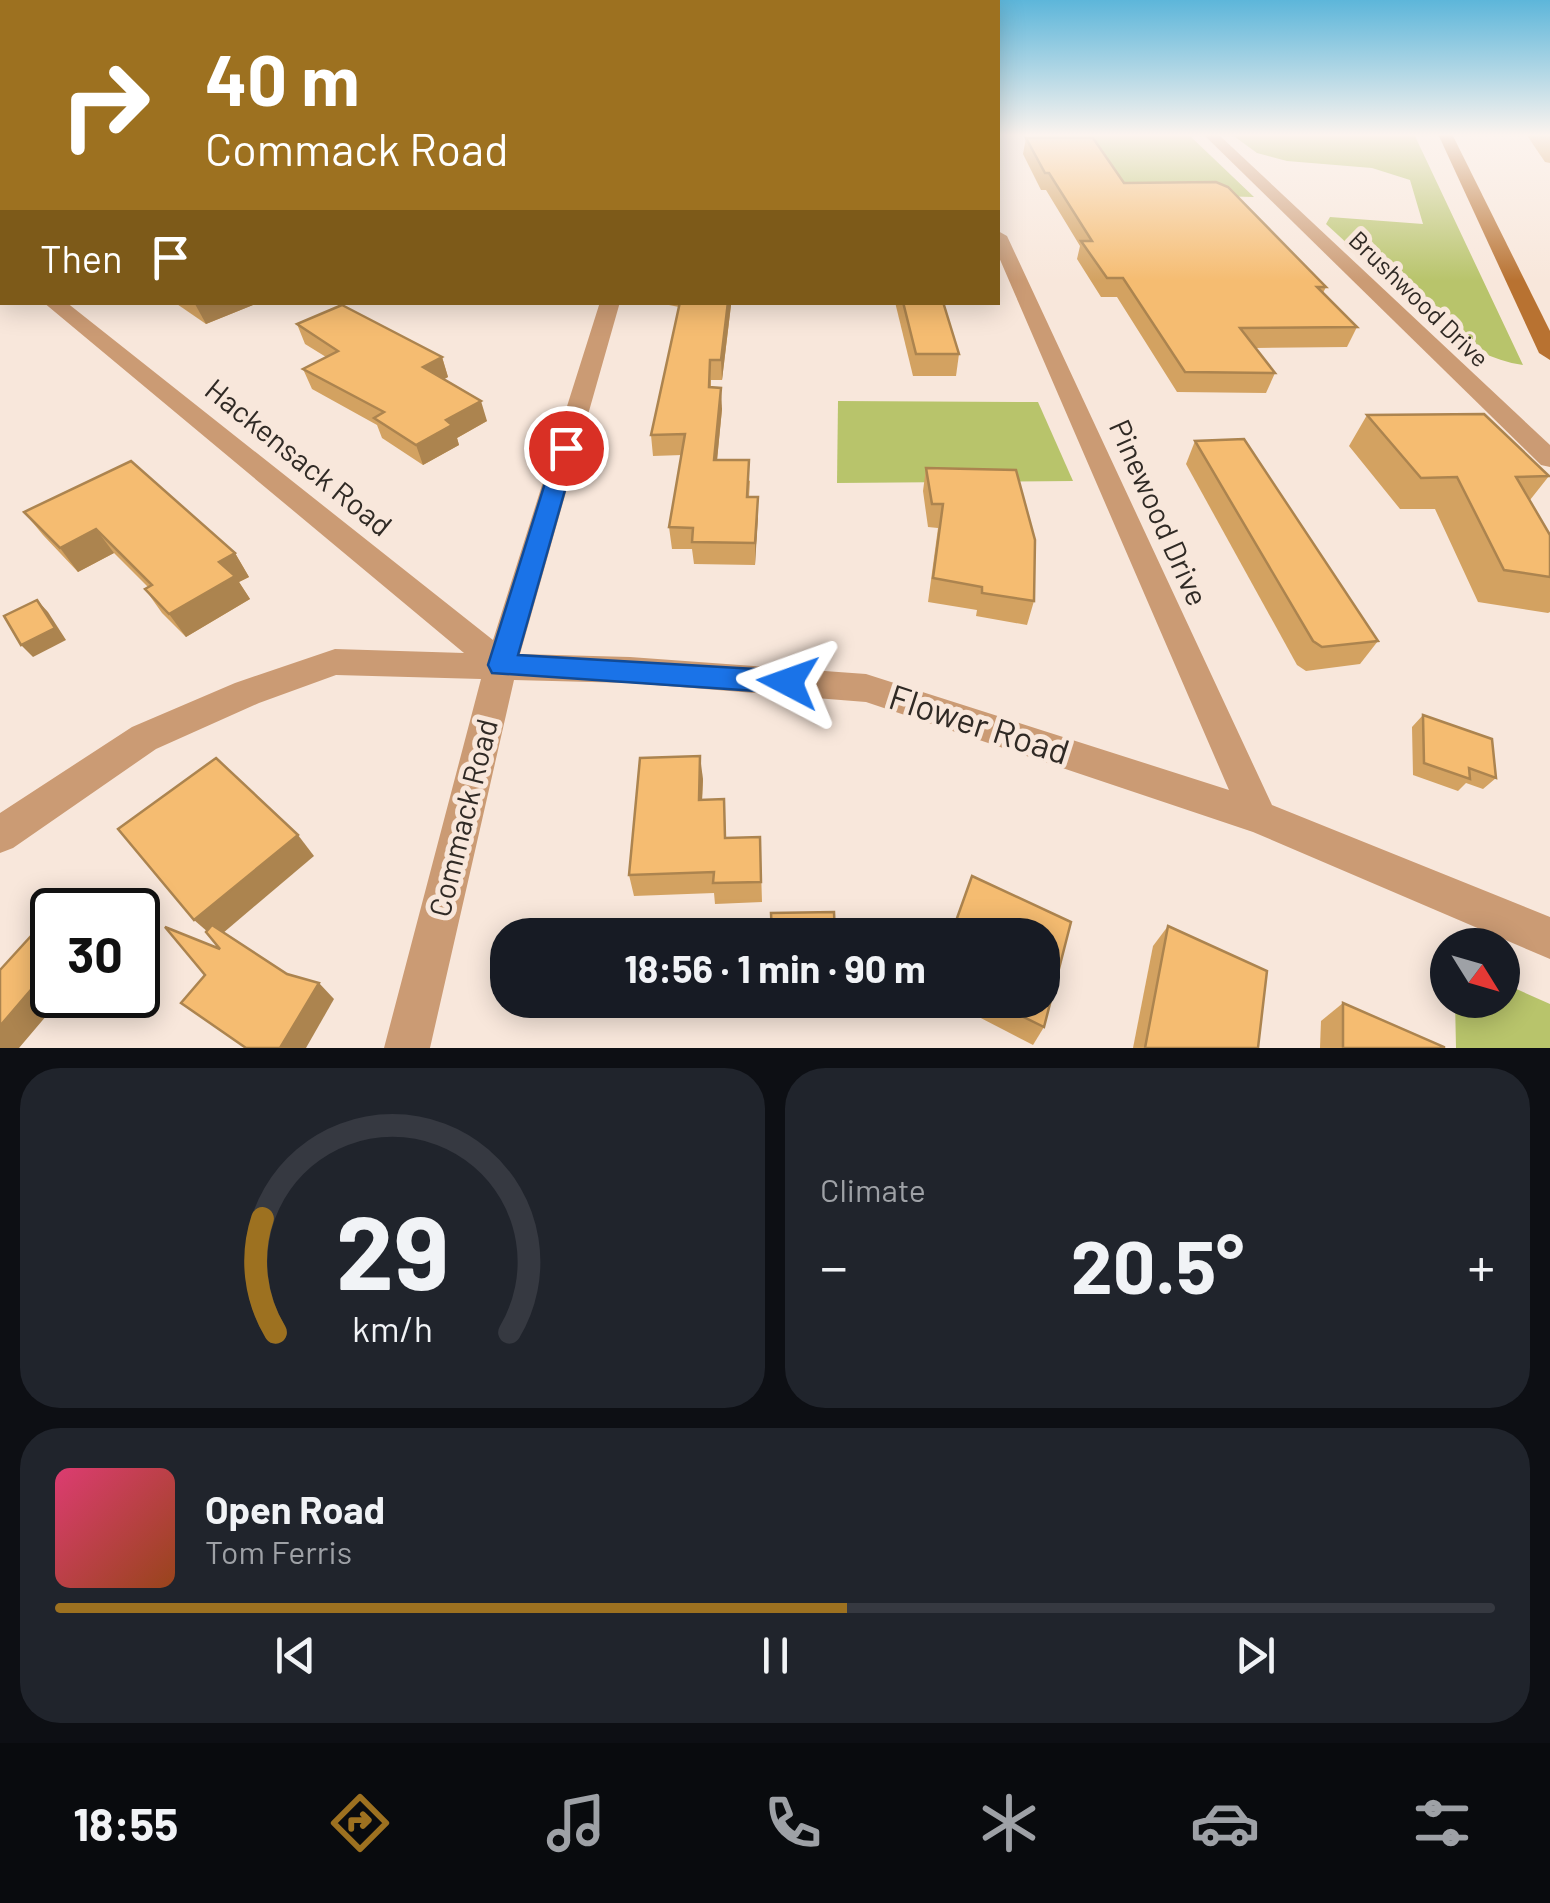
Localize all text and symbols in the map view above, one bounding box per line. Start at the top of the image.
text: 40 m [205,36,360,120]
icon: right [40,40,170,170]
text: Commack Road [205,121,509,175]
street label: Brushwood Drive [1344,224,1496,373]
icon: arrive [143,230,198,285]
text: Then [40,235,123,281]
street label: Hackensack Road [199,370,400,543]
pin [524,406,609,491]
street label: Pinewood Drive [1103,414,1217,611]
icon: arrive [539,421,594,476]
position arrow [736,630,840,734]
street label: Flower Road [884,674,1075,772]
street label: Commack Road [420,715,504,920]
speed limit sign: 30 [30,888,160,1018]
north arrow [1430,928,1520,1018]
map controls [1430,928,1520,1018]
text: 18:56 · 1 min · 90 m [624,945,926,991]
text: Climate [820,1170,926,1208]
text: 29 [336,1186,449,1311]
text: 20.5° [1071,1219,1244,1309]
text: − [820,1232,848,1298]
text: + [1467,1232,1495,1298]
text: km/h [352,1306,433,1349]
text: Open Road [205,1486,385,1532]
text: Tom Ferris [205,1532,352,1570]
icon: previous [268,1628,323,1683]
icon: pause [748,1628,803,1683]
icon: next [1228,1628,1283,1683]
icon: directions [325,1788,395,1858]
icon: music [541,1788,611,1858]
icon: phone [758,1788,828,1858]
icon: climate [974,1788,1044,1858]
icon: car [1190,1788,1260,1858]
icon: filters [1407,1788,1477,1858]
text: 18:55 [73,1796,178,1850]

